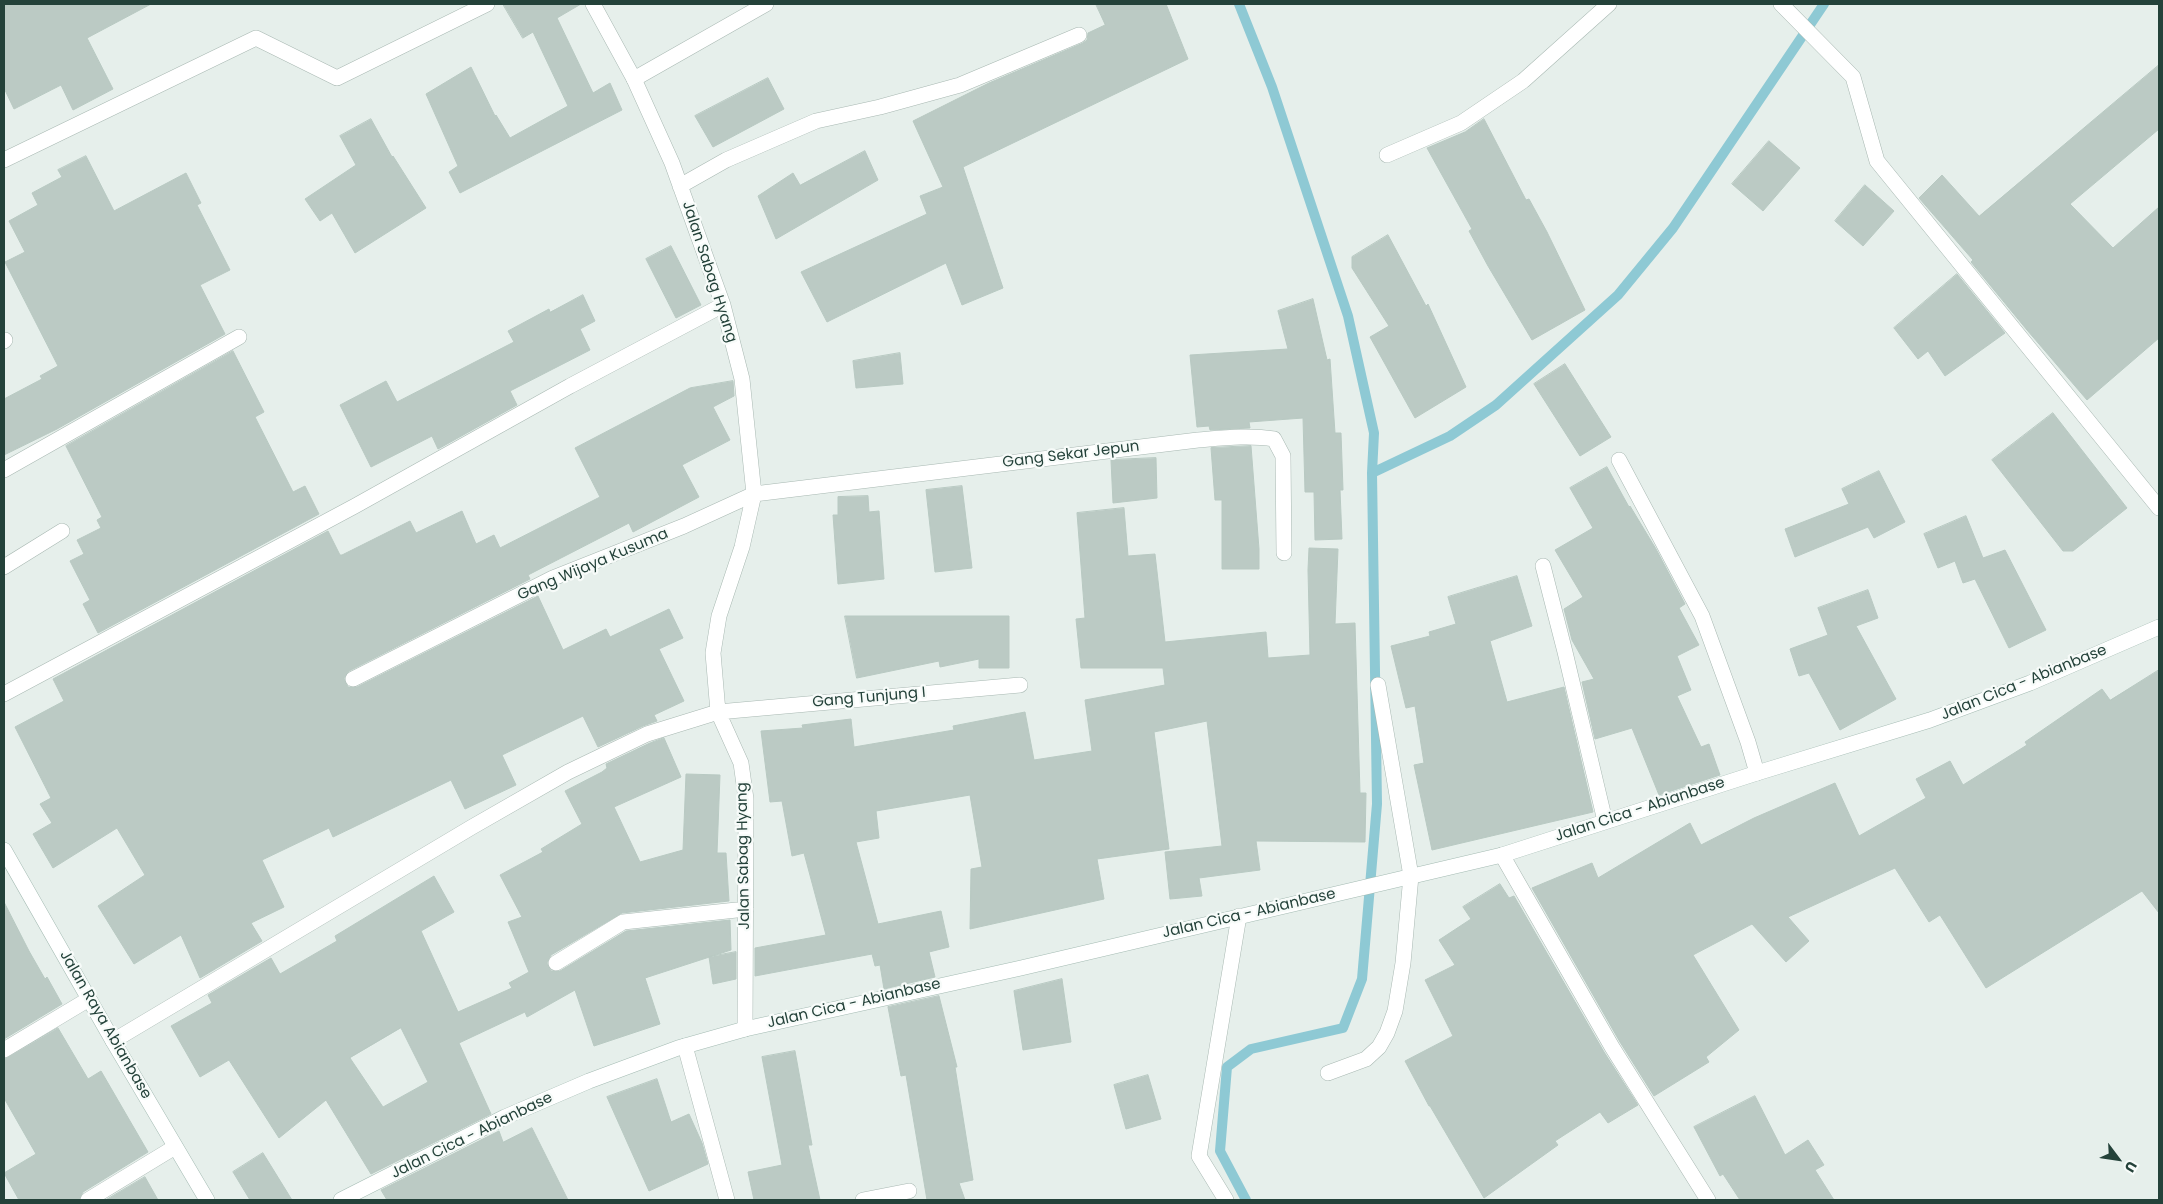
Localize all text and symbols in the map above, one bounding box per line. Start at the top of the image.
street label: Jalan Sabag Hyang [678,199,740,345]
street label: Gang Sekar Jepun [1002,438,1140,472]
street label: Gang Wijaya Kusuma [515,525,671,605]
street label: Jalan Cica - Abianbase [1938,641,2110,725]
street label: Gang Tunjung I [812,684,926,712]
street label: Jalan Cica - Abianbase [1553,774,1727,846]
street label: Jalan Sabag Hyang [734,782,754,930]
street label: Jalan Cica - Abianbase [1161,885,1337,943]
street label: Jalan Raya Abianbase [55,948,155,1102]
street label: Jalan Cica - Abianbase [766,975,942,1033]
street label: Jalan Cica - Abianbase [388,1089,556,1183]
north arrow [2093,1134,2143,1184]
text: U [2120,1157,2142,1176]

